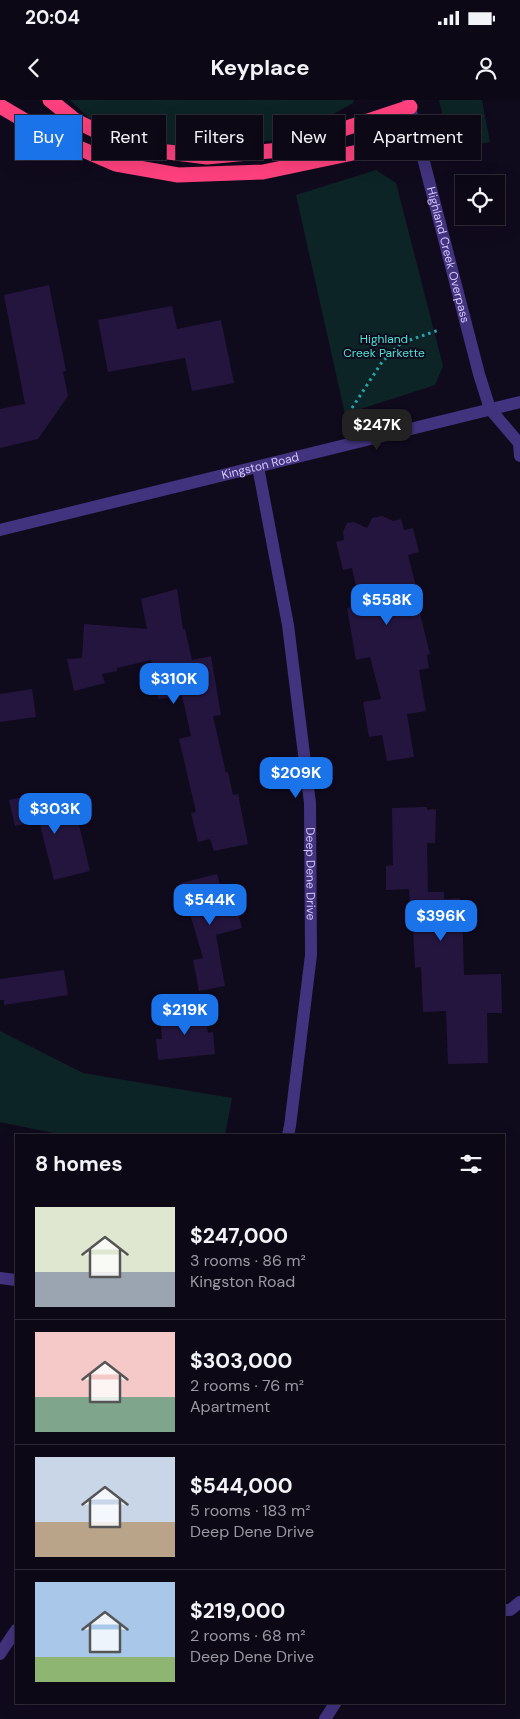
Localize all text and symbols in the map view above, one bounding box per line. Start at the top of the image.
text: 20:04 [25,5,80,30]
text: Keyplace [210,53,310,82]
icon: back [20,54,48,82]
icon: person [472,54,500,82]
chip: Buy [15,115,82,160]
chip: Rent [92,115,166,160]
chip: Filters [176,115,263,160]
chip: New [273,115,345,160]
chip: Apartment [355,115,481,160]
map controls [455,175,505,225]
button: locate [455,175,505,225]
street label: Highland Creek Overpass [423,185,473,325]
park label: Highland Creek Parkette [343,331,425,361]
pin: $247K [342,408,412,451]
text: $247K [353,414,401,435]
street label: Kingston Road [220,449,300,483]
pin: $558K [352,584,422,626]
text: $558K [362,589,412,610]
pin: $310K [139,662,209,705]
text: $310K [151,668,197,689]
pin: $209K [261,756,331,799]
text: $209K [271,762,321,783]
pin: $303K [20,792,90,835]
text: $303K [30,798,80,819]
street label: Deep Dene Drive [302,827,319,921]
pin: $544K [175,884,245,926]
text: $544K [185,889,235,910]
pin: $396K [406,900,476,942]
text: $396K [416,905,466,926]
pin: $219K [150,994,220,1036]
text: $219K [162,999,208,1020]
text: 8 homes [35,1150,123,1178]
icon: filters [457,1150,485,1178]
text: $247,000 [190,1222,288,1250]
icon: home [75,1227,135,1287]
text: 3 rooms · 86 m² [190,1250,306,1271]
text: Kingston Road [190,1271,295,1292]
text: $303,000 [190,1347,292,1375]
icon: home [75,1352,135,1412]
text: 2 rooms · 76 m² [190,1375,304,1396]
text: Apartment [190,1396,270,1417]
text: $544,000 [190,1472,293,1500]
icon: home [75,1477,135,1537]
text: 5 rooms · 183 m² [190,1500,311,1521]
text: Deep Dene Drive [190,1521,314,1542]
text: $219,000 [190,1597,285,1625]
icon: home [75,1602,135,1662]
text: 2 rooms · 68 m² [190,1625,306,1646]
text: Deep Dene Drive [190,1646,314,1667]

